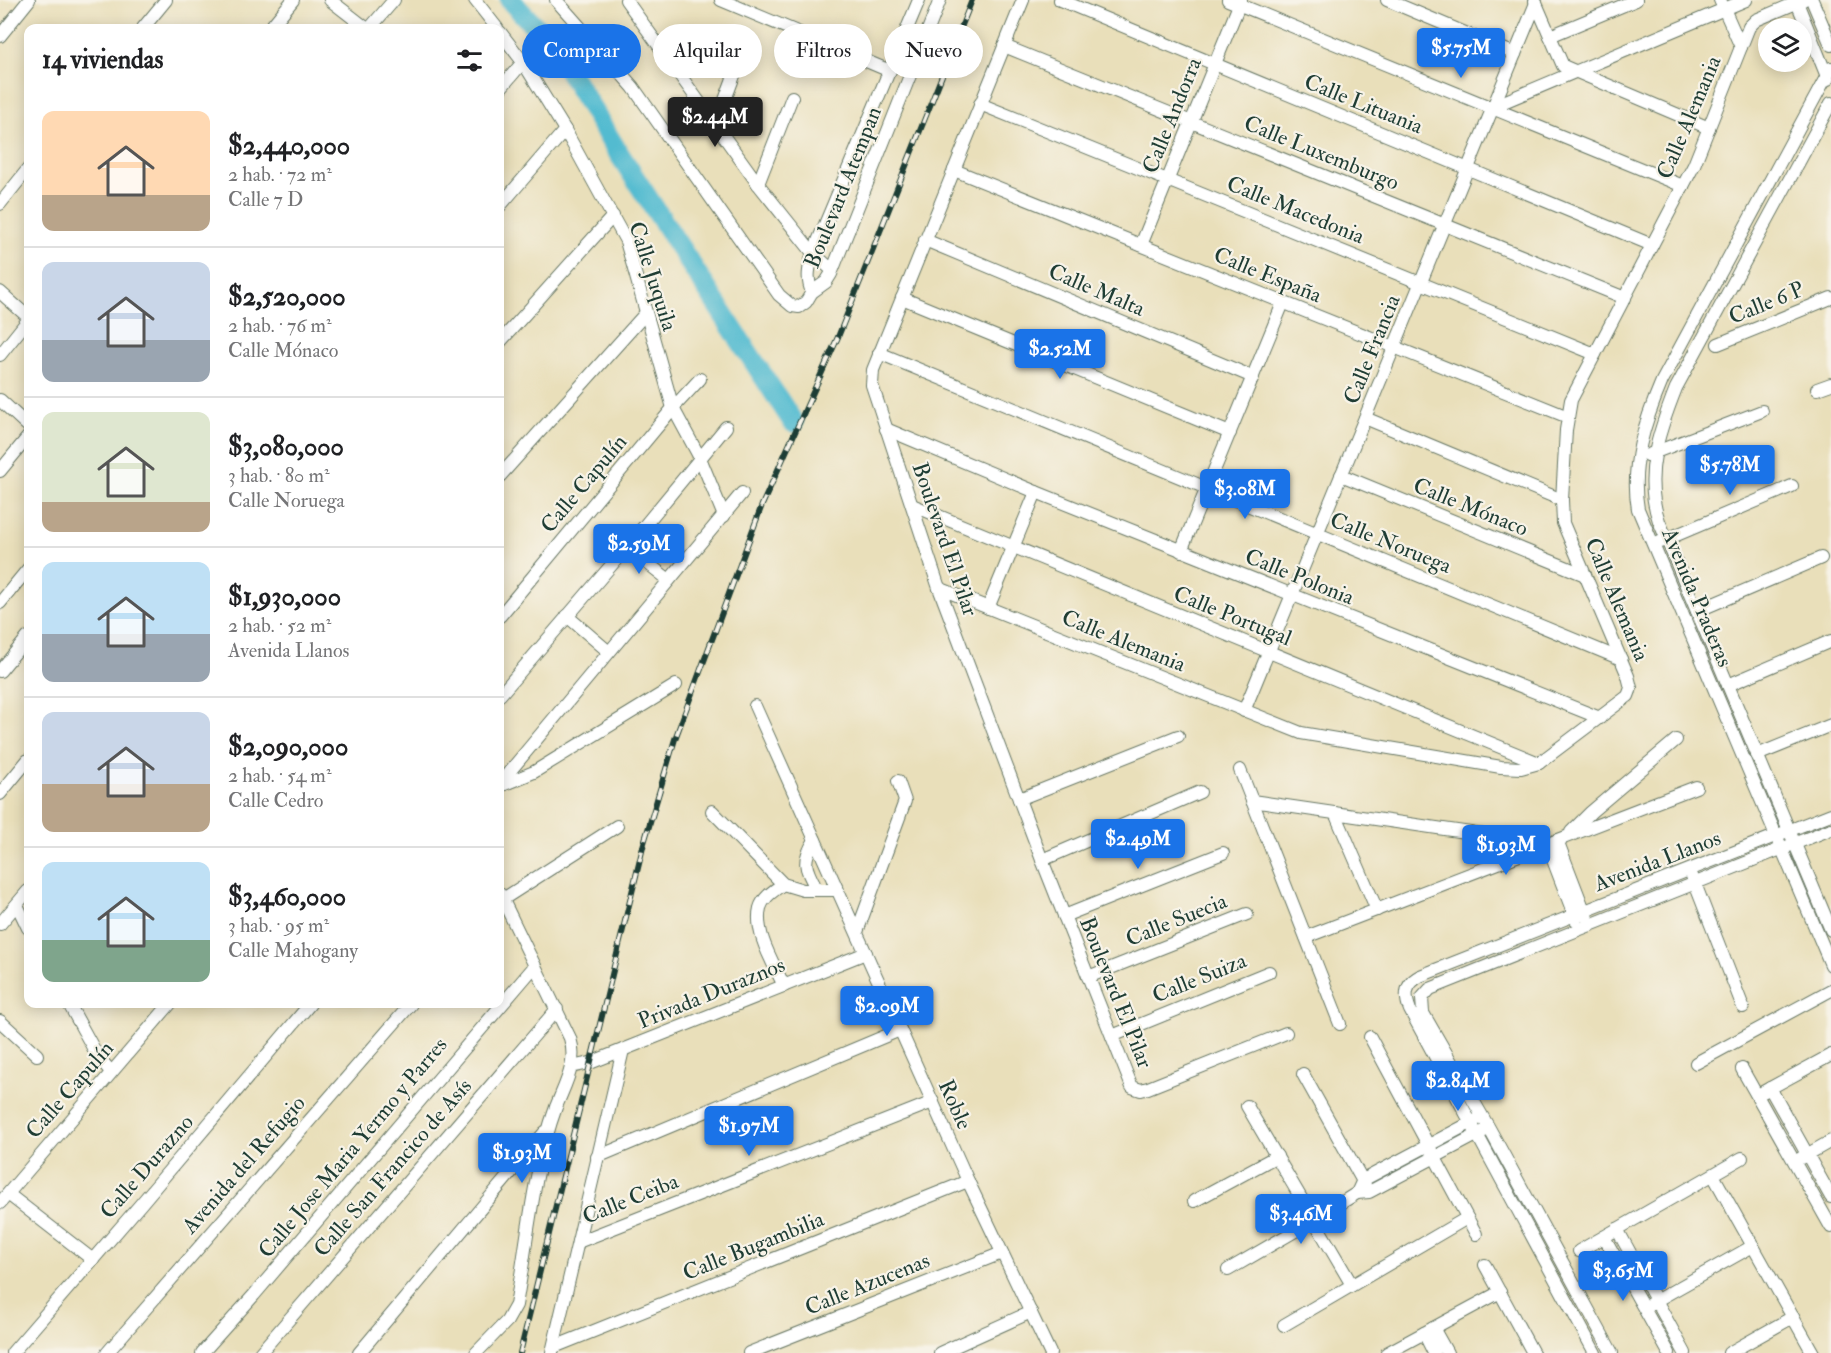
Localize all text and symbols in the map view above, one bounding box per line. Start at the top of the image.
map controls [1758,18,1812,72]
button: layers [1758,18,1812,72]
chip: Comprar [522,24,641,78]
chip: Alquilar [653,24,762,78]
chip: Filtros [774,24,872,78]
chip: Nuevo [884,24,983,78]
pin: $5.75M [1412,28,1510,79]
text: $5.75M [1431,35,1491,60]
text: 14 viviendas [42,44,163,76]
icon: filters [453,44,486,77]
street label: Calle Alemania [1650,51,1728,183]
street label: Calle Andorra [1136,53,1208,177]
street label: Calle Lituania [1300,67,1428,141]
pin: $2.44M [666,97,764,148]
street label: Boulevard Atempan [798,102,889,273]
text: $2.44M [682,104,748,129]
street label: Calle Luxemburgo [1240,109,1403,197]
text: $2,440,000 [228,130,350,162]
icon: home [90,135,162,207]
text: 2 hab. · 72 m² [228,162,332,187]
street label: Calle Macedonia [1223,170,1369,251]
text: Calle 7 D [228,187,303,212]
street label: Calle Juquila [622,218,684,335]
street label: Calle España [1209,241,1327,311]
street label: Calle Malta [1044,257,1150,323]
street label: Calle 6 P [1725,275,1808,331]
text: $2,520,000 [228,281,346,313]
icon: home [90,286,162,358]
street label: Calle Francia [1337,290,1407,408]
text: 2 hab. · 76 m² [228,313,332,338]
pin: $2.52M [1011,329,1109,380]
text: $2.52M [1028,336,1092,361]
text: Calle Mónaco [228,338,338,363]
street label: Calle Capulín [534,429,634,539]
text: $3,080,000 [228,431,344,463]
icon: home [90,436,162,508]
pin: $5.78M [1681,445,1779,496]
text: $5.78M [1700,452,1760,477]
street label: Boulevard El Pilar [906,459,985,621]
text: 3 hab. · 80 m² [228,463,330,488]
pin: $3.08M [1196,469,1294,520]
street label: Calle Mónaco [1409,471,1532,543]
text: $3.08M [1214,476,1276,501]
text: Calle Noruega [228,488,345,513]
street label: Calle Noruega [1326,506,1456,580]
street label: Avenida Praderas [1655,523,1739,671]
pin: $2.59M [590,524,688,575]
text: $2.59M [607,531,671,556]
street label: Calle Alemania [1579,534,1656,666]
street label: Calle Polonia [1241,542,1359,612]
street label: Calle Portugal [1169,580,1296,652]
text: $1,930,000 [228,581,341,613]
icon: home [90,586,162,658]
street label: Calle Alemania [1058,603,1191,679]
text: 2 hab. · 52 m² [228,613,331,638]
text: Avenida Llanos [228,638,349,663]
text: $2,090,000 [228,731,348,763]
icon: home [90,736,162,808]
text: 2 hab. · 54 m² [228,763,332,788]
text: Calle Cedro [228,788,323,813]
pin: $2.49M [1089,819,1187,870]
street label: Avenida Llanos [1589,824,1725,898]
pin: $1.93M [1457,825,1555,876]
text: $2.49M [1105,826,1171,851]
text: $1.93M [1476,832,1536,857]
text: $3,460,000 [228,881,346,913]
icon: home [90,886,162,958]
street label: Calle Suecia [1122,887,1232,953]
text: 3 hab. · 95 m² [228,913,329,938]
street label: Boulevard El Pilar [1073,913,1159,1073]
text: Calle Mahogany [228,938,358,963]
street label: Calle Suiza [1148,946,1251,1009]
street label: Privada Duraznos [634,951,789,1035]
pin: $2.09M [838,986,936,1037]
text: $2.09M [854,993,920,1018]
street label: Calle Jose Maria Yermo y Parres [252,1031,453,1264]
street label: Calle Capulín [20,1035,121,1145]
pin: $2.84M [1409,1061,1507,1112]
text: $2.84M [1426,1068,1490,1093]
street label: Calle San Francico de Asís [308,1073,478,1263]
street label: Roble [932,1075,978,1134]
street label: Avenida del Refugio [175,1090,311,1240]
pin: $1.97M [700,1106,798,1157]
street label: Calle Durazno [94,1109,200,1225]
text: $1.97M [718,1113,780,1138]
pin: $1.93M [473,1133,571,1184]
text: $1.93M [492,1140,552,1165]
street label: Calle Ceiba [578,1167,683,1231]
pin: $3.46M [1252,1194,1350,1245]
text: $3.46M [1269,1201,1333,1226]
street label: Calle Bugambilia [679,1205,829,1287]
street label: Calle Azucenas [801,1246,934,1322]
pin: $3.65M [1574,1251,1672,1302]
text: $3.65M [1592,1258,1654,1283]

